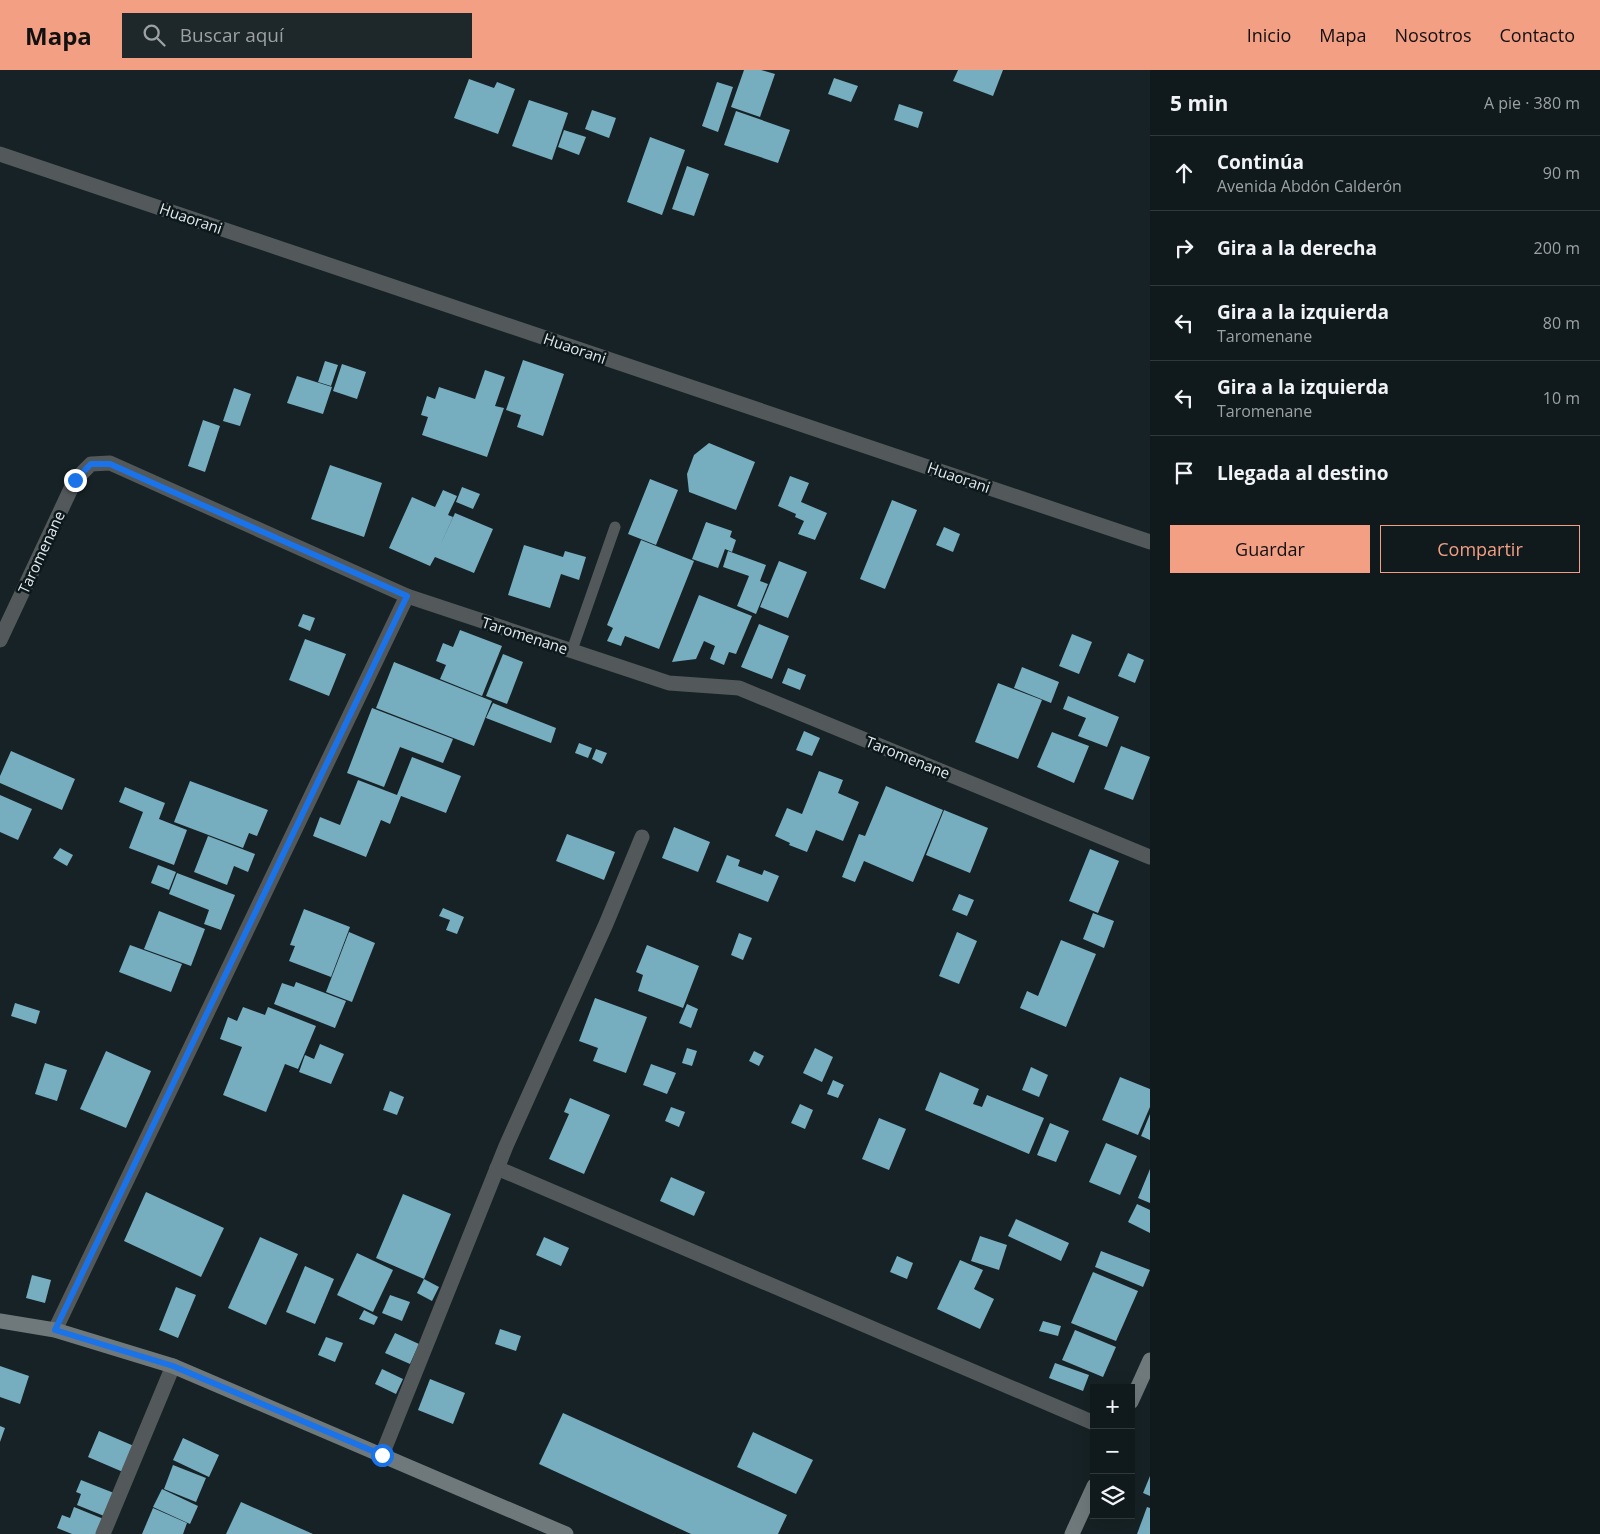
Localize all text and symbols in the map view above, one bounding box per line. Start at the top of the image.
search box [122,13,472,58]
text: Mapa [25,19,92,52]
icon: search [140,21,168,49]
text: Buscar aquí [180,22,284,48]
text: Inicio [1247,23,1291,47]
text: Mapa [1319,23,1367,47]
text: Nosotros [1395,23,1472,47]
text: Contacto [1500,23,1575,47]
text: 5 min [1170,89,1228,117]
text: A pie · 380 m [1484,92,1580,114]
text: Continúa [1217,149,1304,175]
icon: ahead [1170,159,1198,187]
text: 90 m [1543,162,1580,184]
text: Avenida Abdón Calderón [1217,175,1402,197]
street label: Huaorani [157,198,225,238]
icon: right [1170,234,1198,262]
text: Gira a la derecha [1217,235,1377,261]
text: 200 m [1534,237,1580,259]
text: Gira a la izquierda [1217,299,1389,325]
icon: left [1170,309,1198,337]
text: 80 m [1543,312,1580,334]
text: Taromenane [1217,325,1312,347]
street label: Huaorani [541,328,609,368]
text: Gira a la izquierda [1217,374,1389,400]
icon: left [1170,384,1198,412]
text: 10 m [1543,387,1580,409]
text: Taromenane [1217,400,1312,422]
street label: Huaorani [925,457,993,497]
icon: arrive [1170,459,1198,487]
text: Llegada al destino [1217,460,1389,486]
route end [64,469,87,492]
street label: Taromenane [13,507,69,597]
button: Guardar [1170,525,1370,573]
button: Compartir [1380,525,1580,573]
street label: Taromenane [479,612,571,658]
street label: Taromenane [863,731,953,783]
map controls [1090,1384,1135,1519]
button: + [1090,1384,1135,1429]
button: − [1090,1429,1135,1474]
route start [371,1444,394,1467]
button: layers [1090,1474,1135,1519]

